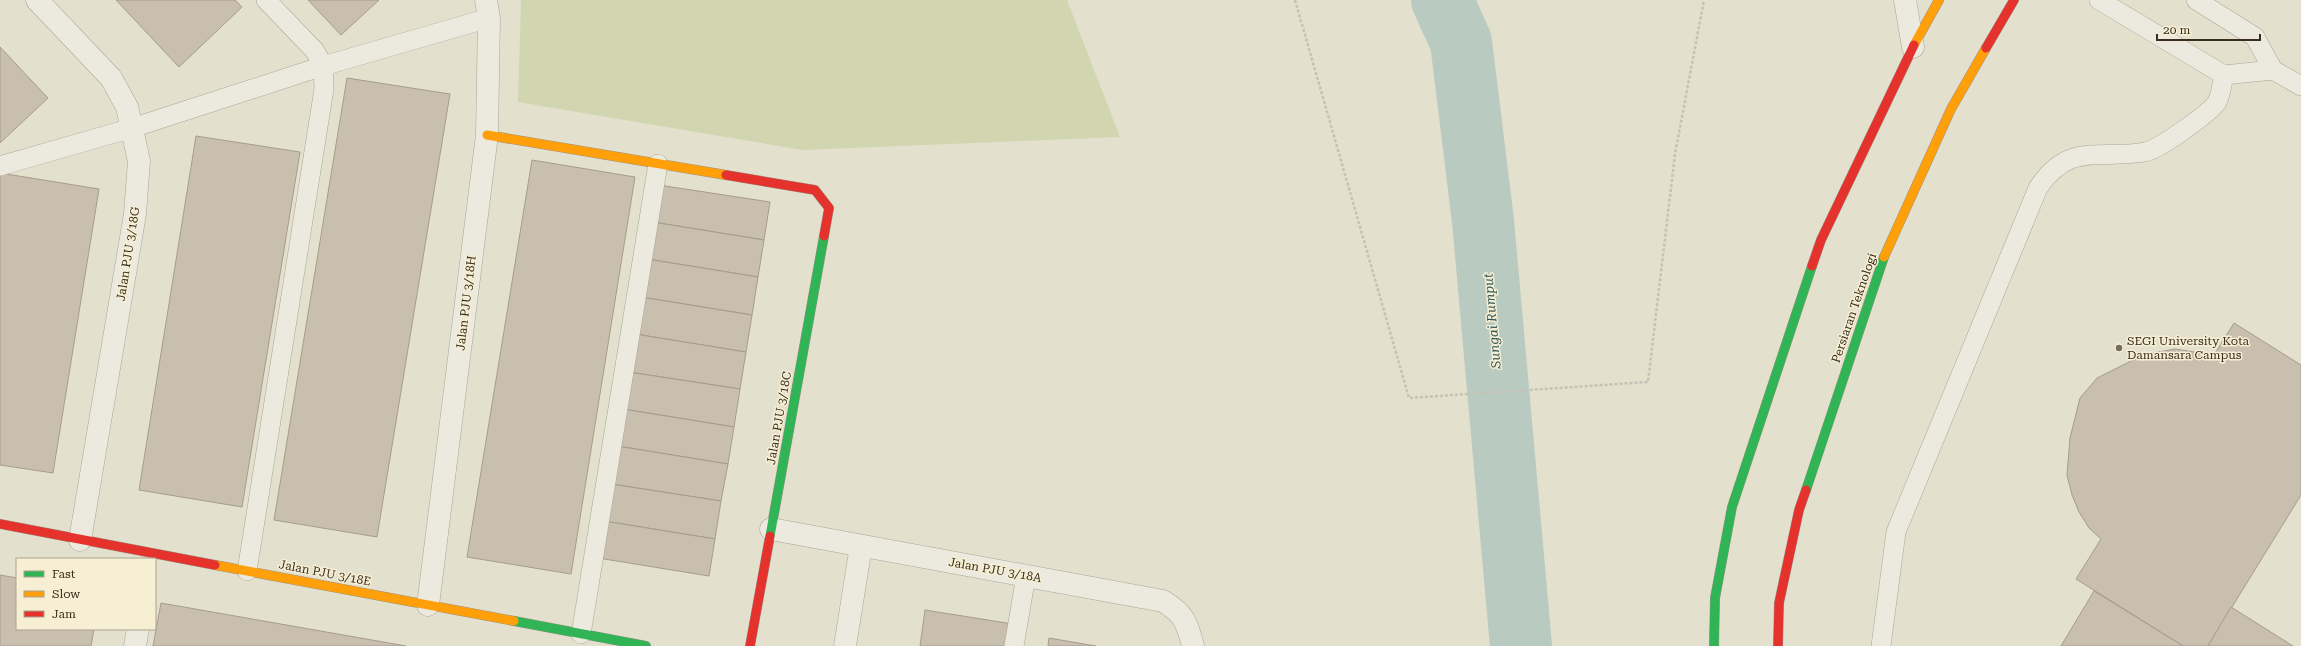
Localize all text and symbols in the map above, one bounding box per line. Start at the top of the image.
scale bar [2157,16,2260,42]
text: 20 m [2163,23,2190,37]
street label: Jalan PJU 3/18G [114,205,142,302]
street label: Persiaran Teknologi [1829,251,1879,365]
street label: Jalan PJU 3/18H [453,255,479,351]
water label: Sungai Rumput [1480,273,1504,370]
place label: SEGI University Kota Damansara Campus [2127,334,2250,362]
marker: SEGI University Kota Damansara Campus [2114,343,2124,353]
street label: Jalan PJU 3/18C [764,370,794,466]
street label: Jalan PJU 3/18A [947,555,1043,585]
street label: Jalan PJU 3/18E [278,557,372,589]
legend [16,558,156,630]
text: Fast [52,567,76,581]
text: Slow [52,587,80,601]
text: Jam [52,607,76,621]

